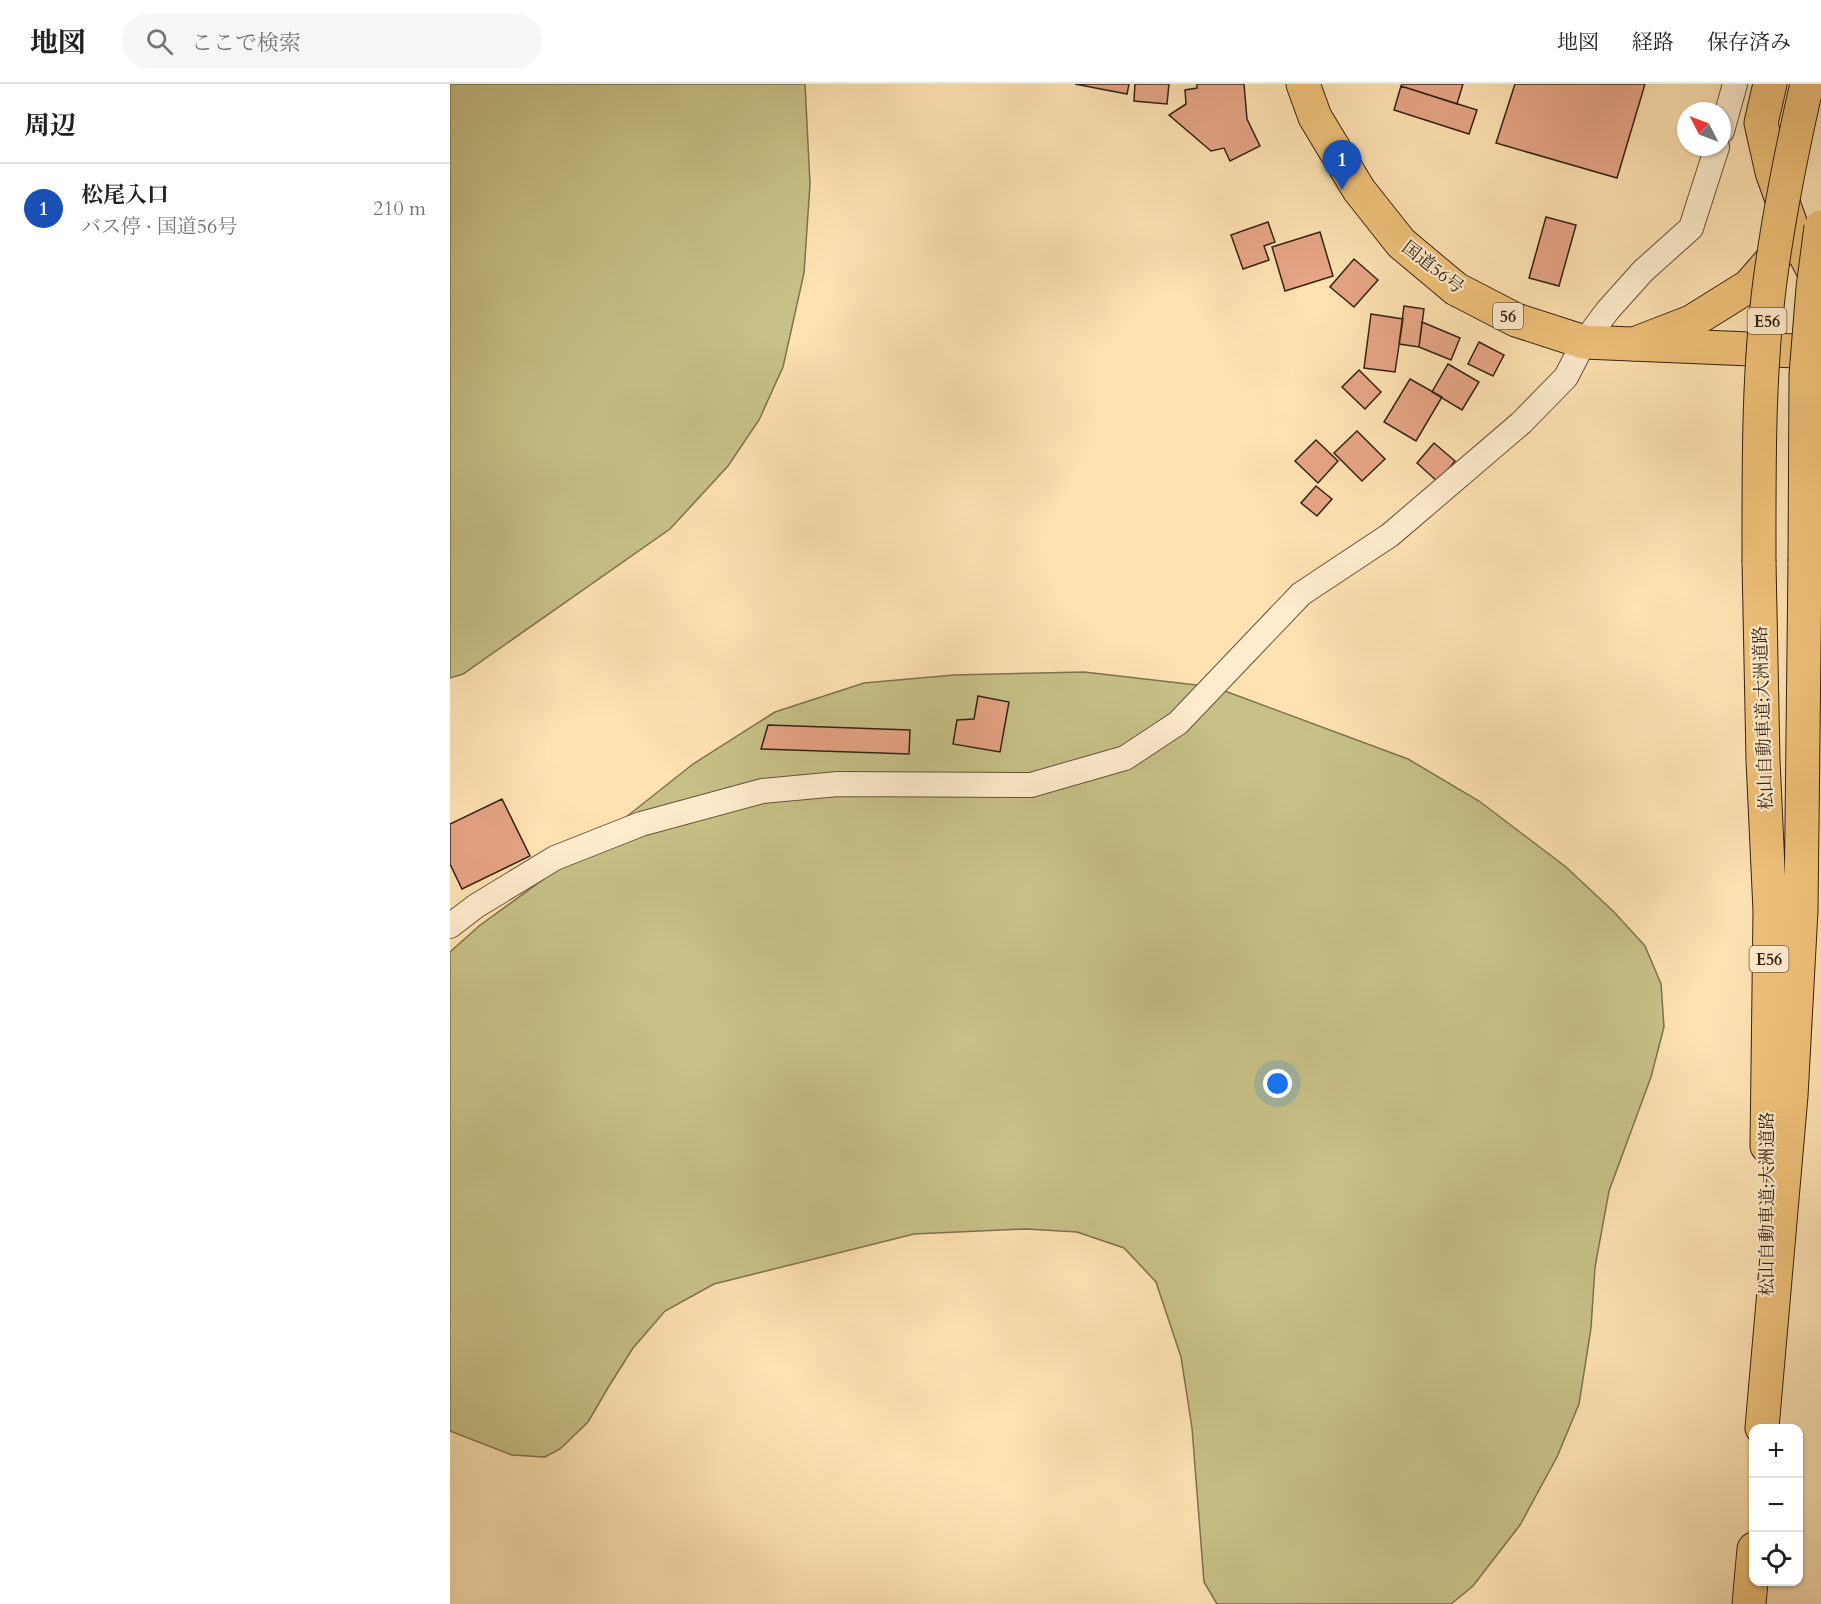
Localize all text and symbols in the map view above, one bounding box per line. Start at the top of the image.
search box [122,14,542,68]
text: 地図 [30,24,86,62]
icon: search [143,25,176,58]
text: ここで検索 [191,28,301,58]
text: 地図 [1557,28,1599,57]
text: 経路 [1632,28,1674,57]
text: 保存済み [1707,28,1791,57]
north arrow [1677,102,1731,156]
text: 周辺 [24,108,76,143]
pin: 1 [1322,141,1362,190]
text: 松尾入口 [81,180,169,210]
text: 1 [38,195,49,222]
text: 210 m [373,195,426,222]
text: バス停 · 国道56号 [81,213,237,240]
street label: 国道56号 [1396,235,1469,300]
road number: 56 [1493,303,1523,329]
road number: E56 [1748,308,1786,334]
street label: 松山自動車道;大洲道路 [1748,625,1779,811]
road number: E56 [1750,946,1788,972]
your location [1263,1069,1292,1098]
street label: 松山自動車道;大洲道路 [1755,1112,1780,1296]
map controls [1749,1424,1803,1586]
button: + [1749,1424,1803,1478]
button: − [1749,1478,1803,1532]
button: locate [1749,1532,1803,1586]

